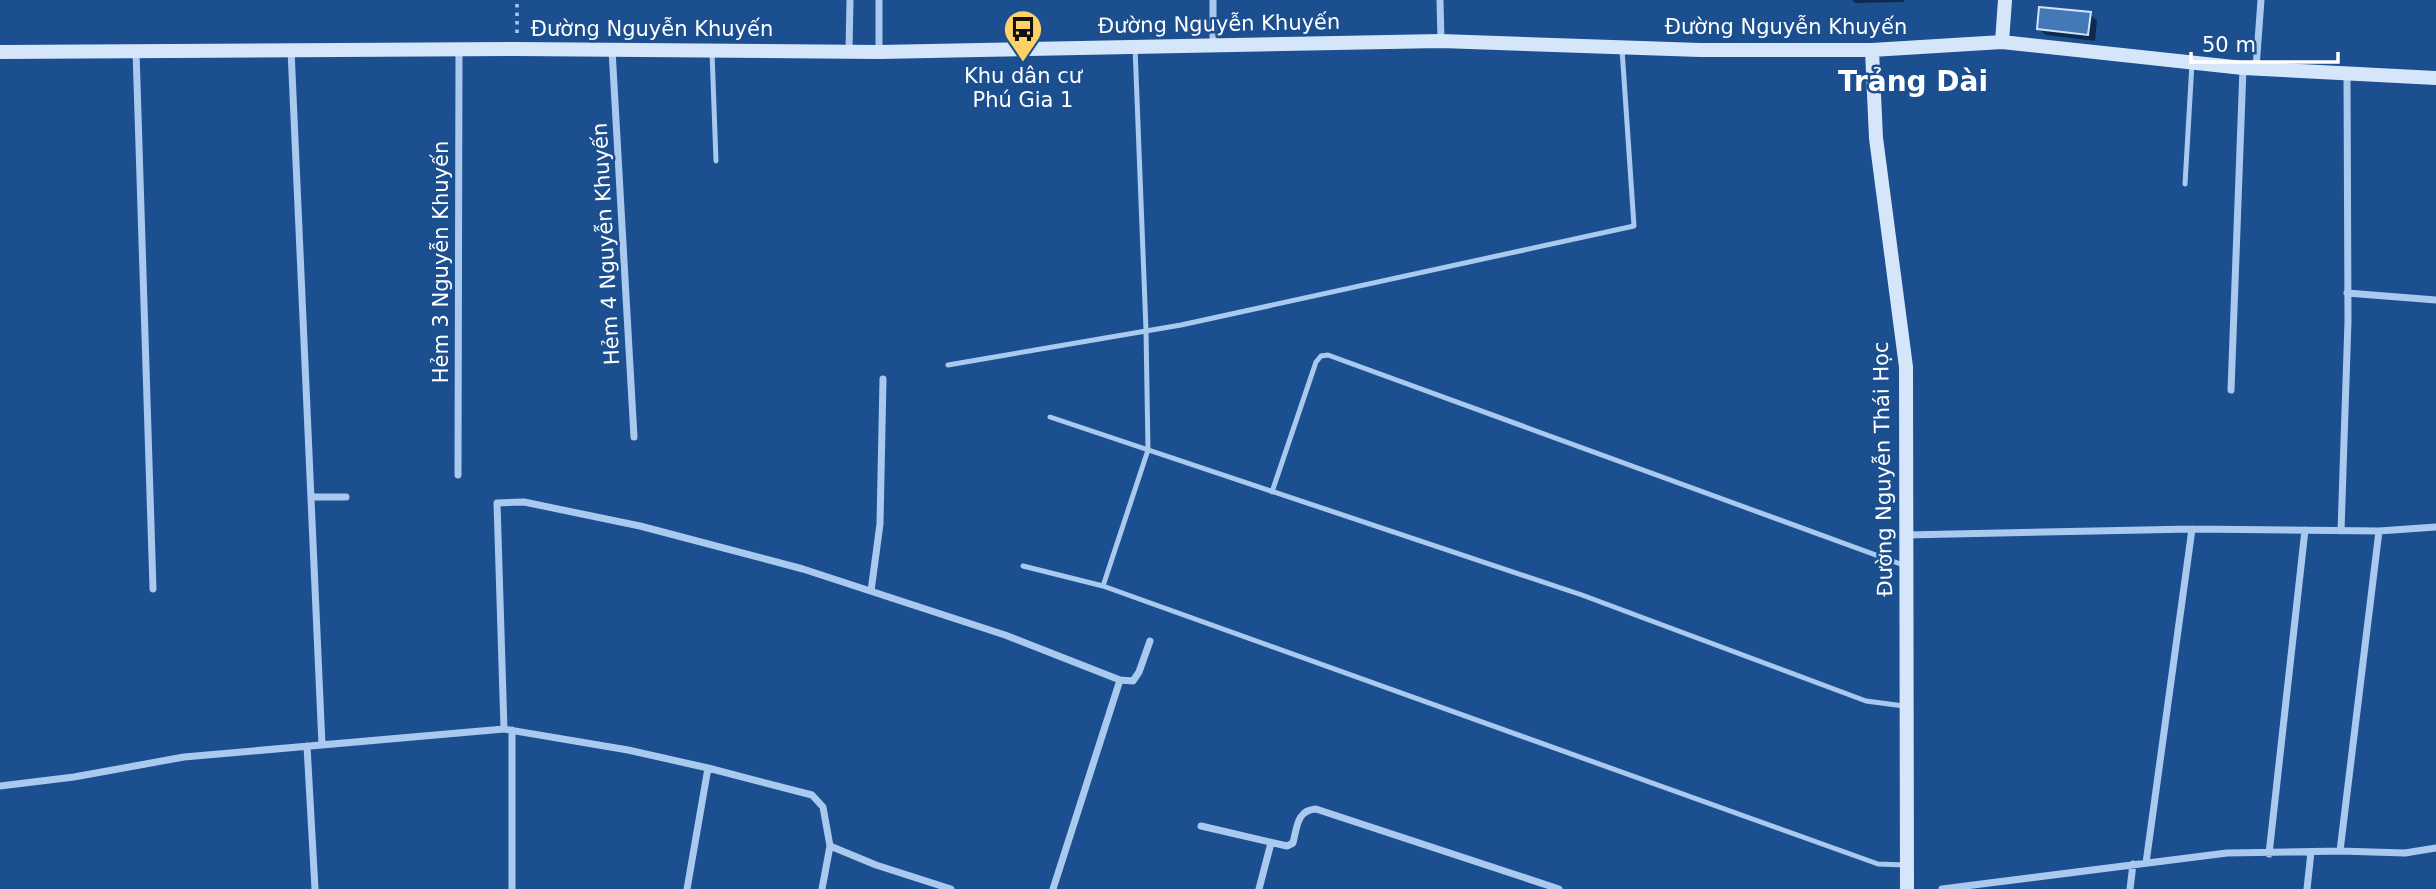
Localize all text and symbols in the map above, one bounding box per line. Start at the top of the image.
bus stop icon: Khu dân cư Phú Gia 1 [1002,8,1044,63]
street label: Đường Nguyễn Khuyến [1098,9,1340,38]
street label: Đường Nguyễn Khuyến [1665,14,1907,39]
street label: Đường Nguyễn Khuyến [531,16,773,41]
scale bar [2191,21,2338,65]
text: 50 m [2202,33,2256,57]
place label: Khu dân cư Phú Gia 1 [964,64,1084,112]
district label: Trảng Dài [1838,65,1988,98]
street label: Hẻm 4 Nguyễn Khuyến [587,122,624,366]
street label: Hẻm 3 Nguyễn Khuyến [428,141,453,383]
street label: Đường Nguyễn Thái Học [1868,341,1897,597]

